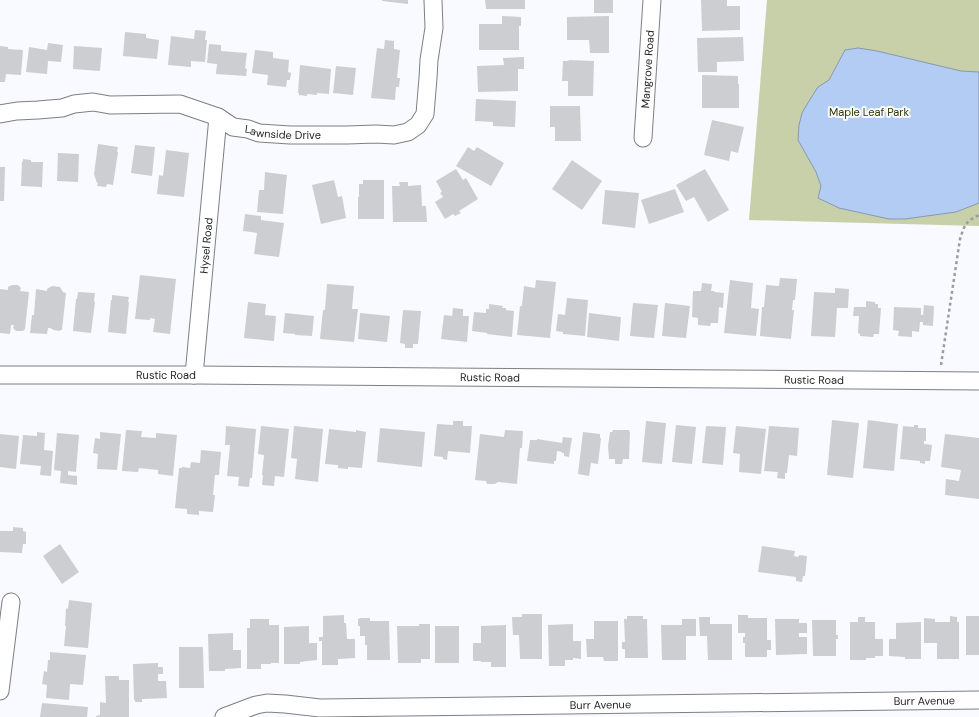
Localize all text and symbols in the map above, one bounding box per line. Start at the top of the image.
street label: Mangrove Road [638,30,657,109]
park label: Maple Leaf Park [829,105,909,119]
street label: Lawnside Drive [244,122,321,142]
street label: Hysel Road [196,217,216,274]
street label: Rustic Road [136,368,196,382]
street label: Rustic Road [460,370,520,384]
street label: Rustic Road [784,373,844,387]
street label: Burr Avenue [894,693,955,708]
street label: Burr Avenue [570,697,631,712]

